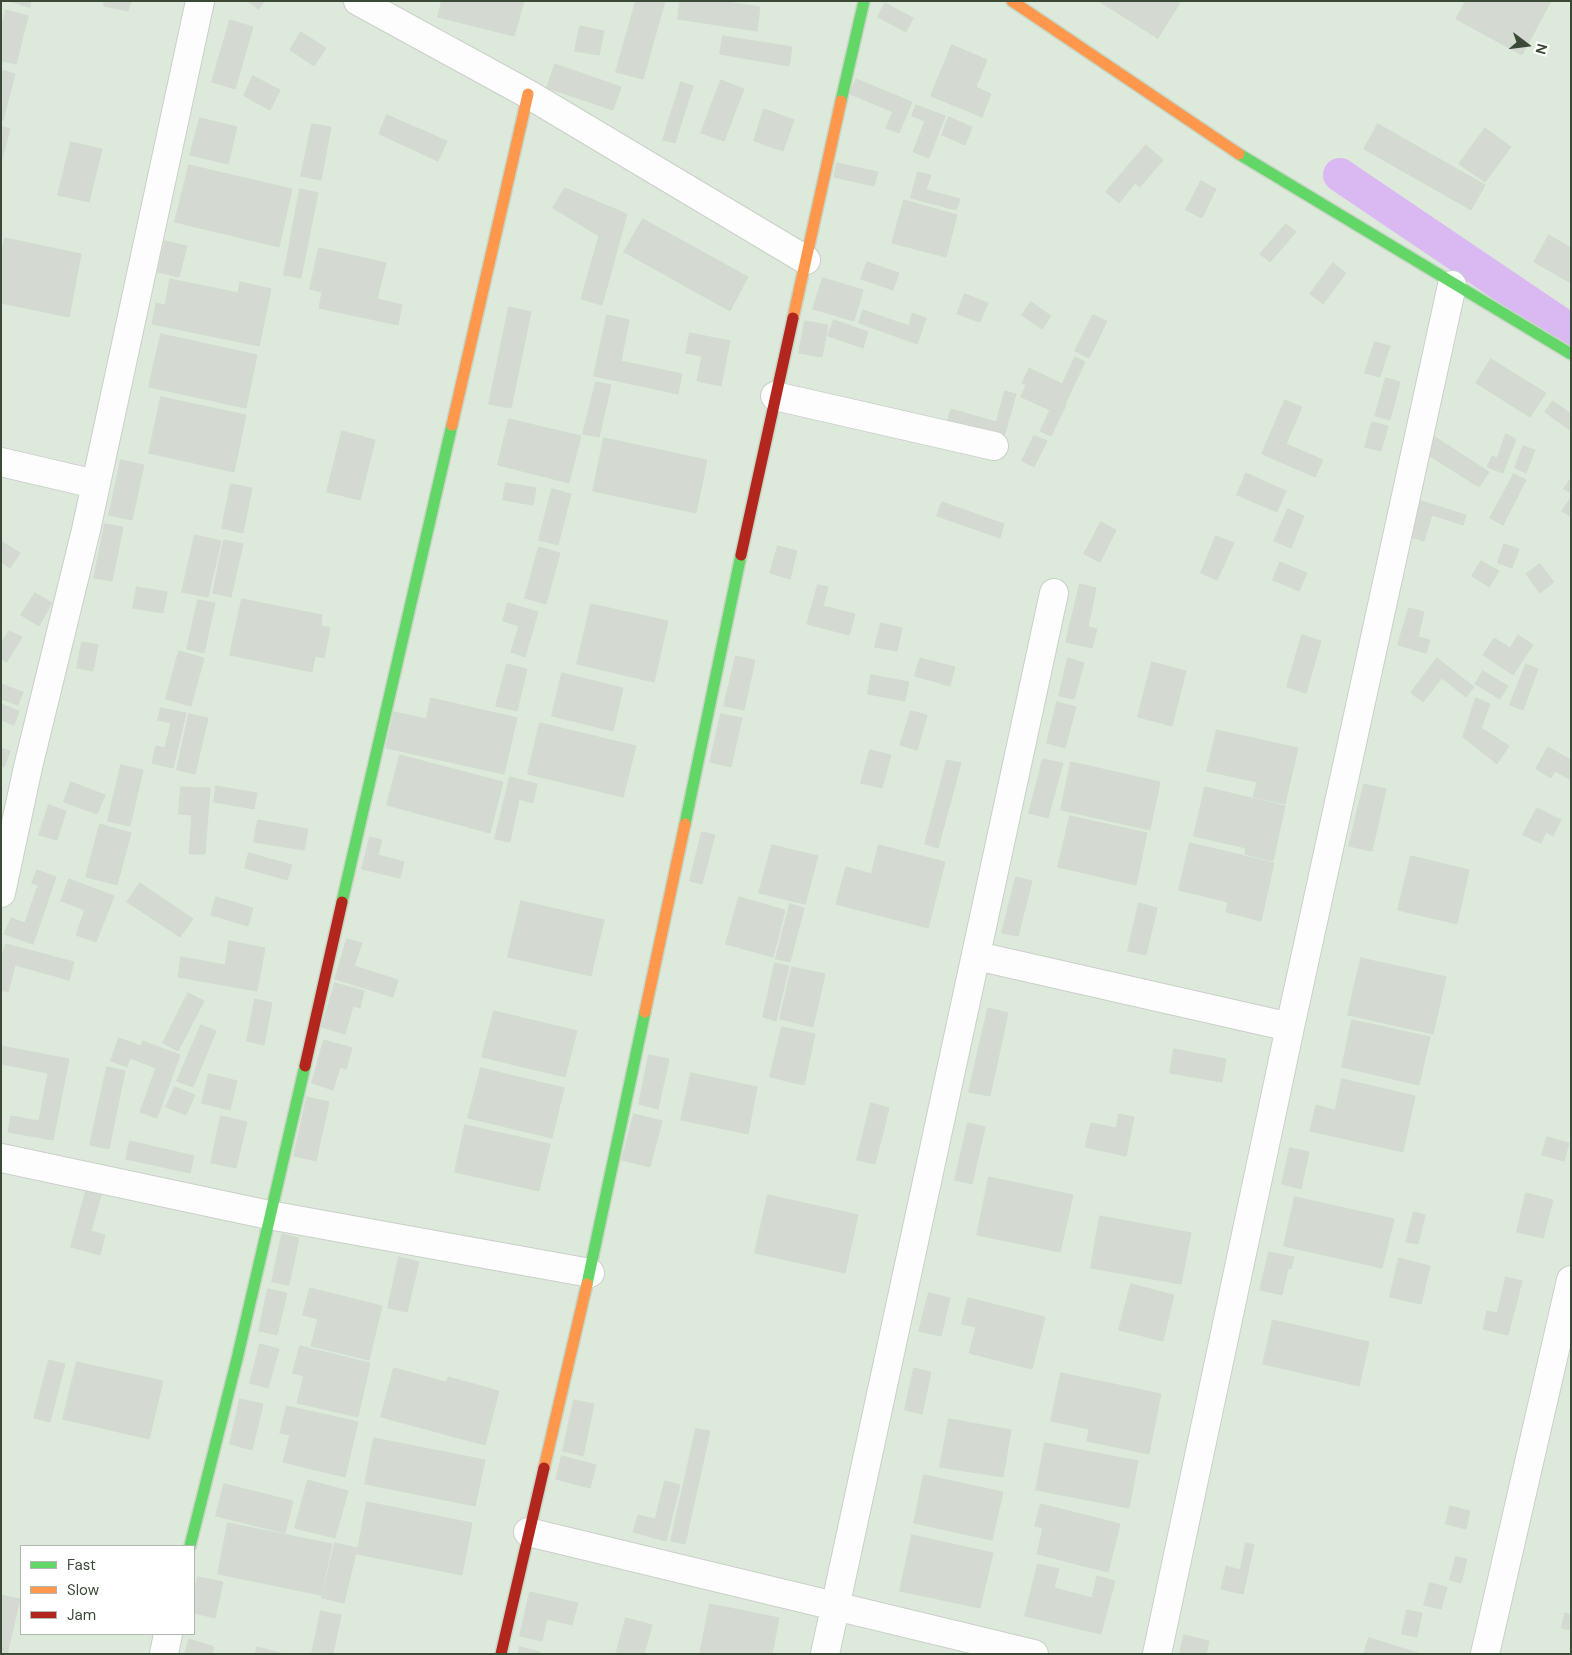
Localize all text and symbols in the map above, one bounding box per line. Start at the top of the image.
north arrow [1502,20,1552,70]
text: N [1531,42,1552,56]
legend [20,1545,195,1635]
text: Fast [67,1555,96,1575]
text: Slow [67,1580,99,1600]
text: Jam [67,1605,96,1625]

